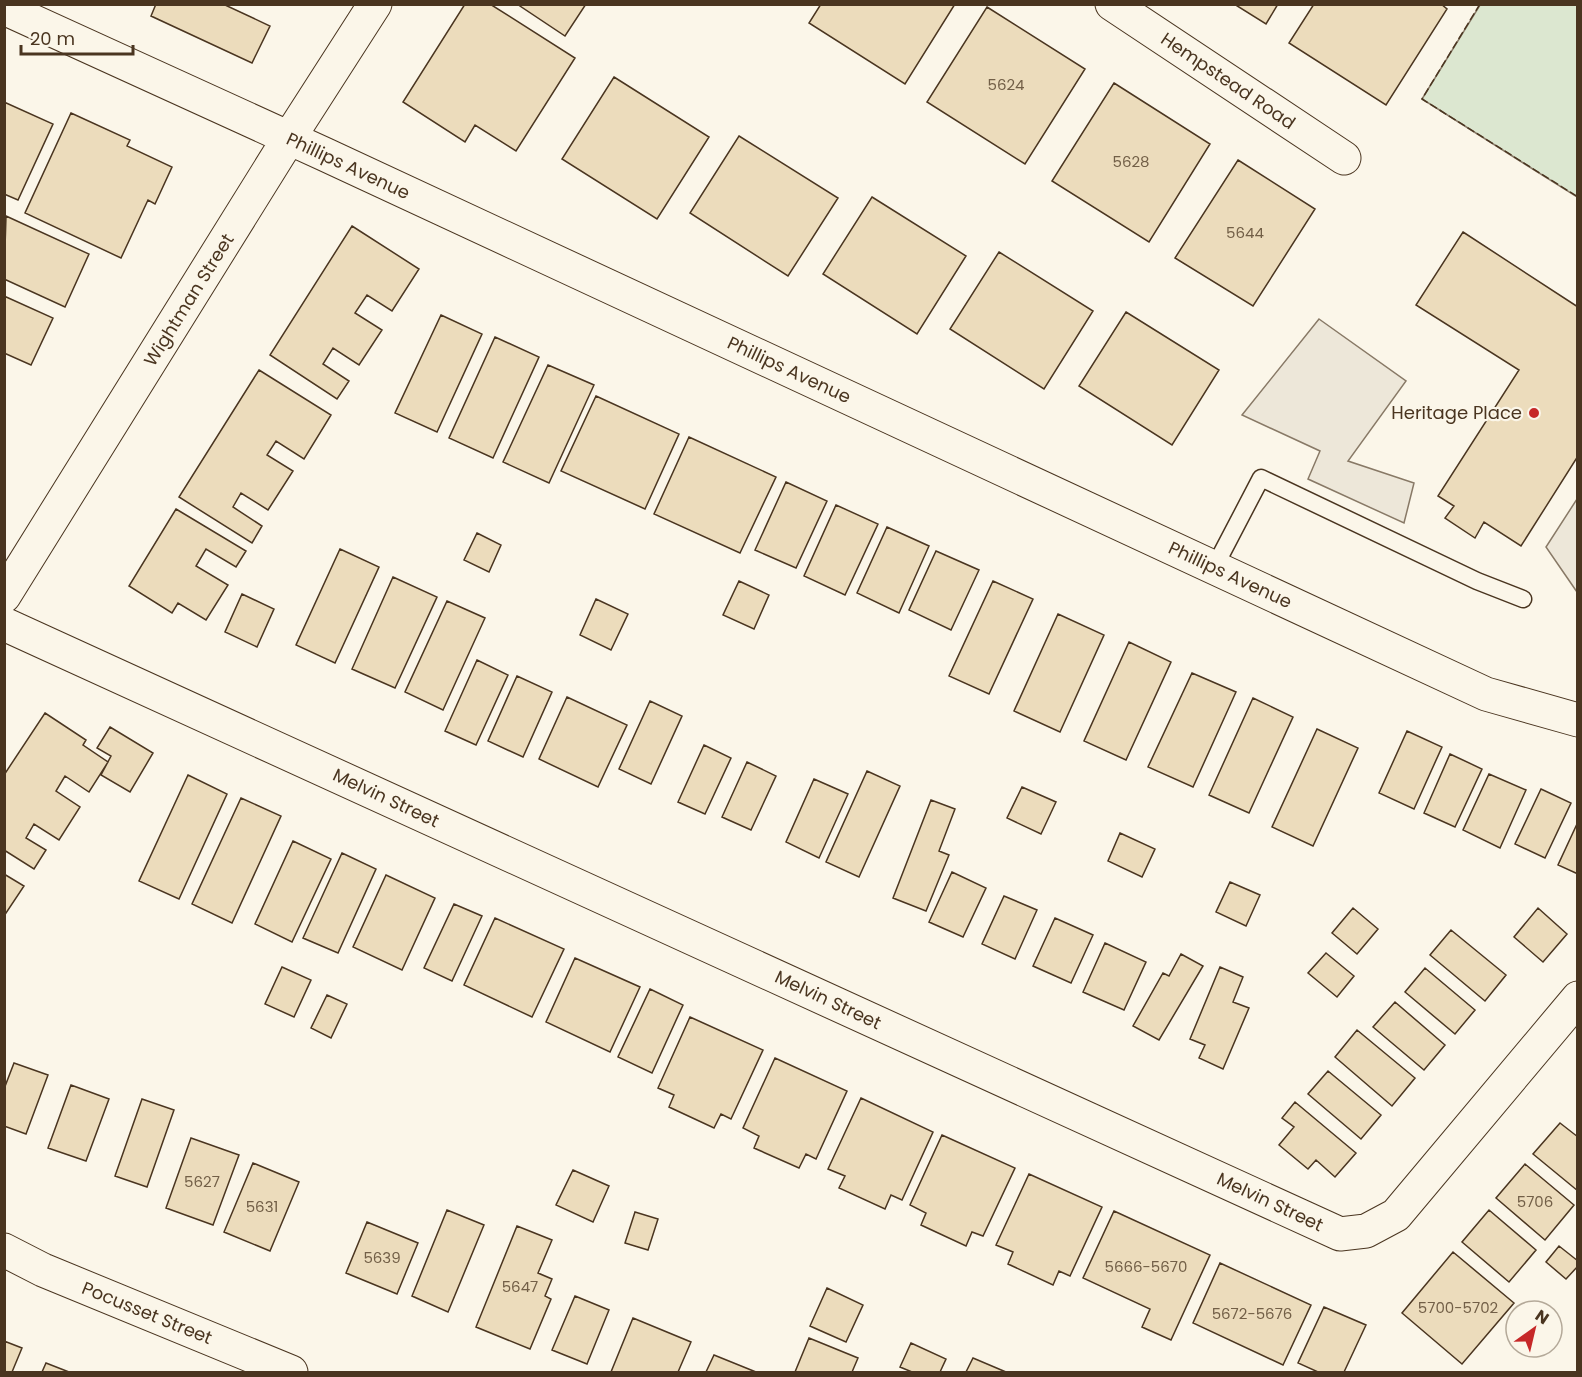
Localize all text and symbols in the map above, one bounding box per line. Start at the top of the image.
scale bar [21,18,134,56]
text: 20 m [30,26,75,51]
street label: Hempstead Road [1156,26,1301,135]
house number: 5624 [987,74,1025,95]
street label: Phillips Avenue [282,126,414,205]
house number: 5628 [1112,151,1150,172]
house number: 5644 [1226,222,1264,243]
street label: Wightman Street [138,229,239,371]
street label: Phillips Avenue [723,330,855,409]
place label: Heritage Place [1391,400,1522,425]
marker: Heritage Place [1527,406,1541,420]
street label: Phillips Avenue [1164,535,1296,614]
street label: Melvin Street [329,762,443,833]
street label: Melvin Street [771,964,885,1035]
street label: Melvin Street [1213,1166,1327,1237]
house number: 5627 [184,1171,220,1192]
house number: 5706 [1517,1191,1553,1212]
house number: 5631 [246,1196,278,1217]
house number: 5639 [363,1247,401,1268]
house number: 5666-5670 [1105,1256,1187,1277]
street label: Pocusset Street [78,1275,216,1350]
house number: 5647 [502,1276,538,1297]
house number: 5700-5702 [1418,1297,1498,1318]
north arrow [1504,1299,1564,1359]
house number: 5672-5676 [1212,1303,1292,1324]
text: N [1531,1304,1554,1330]

